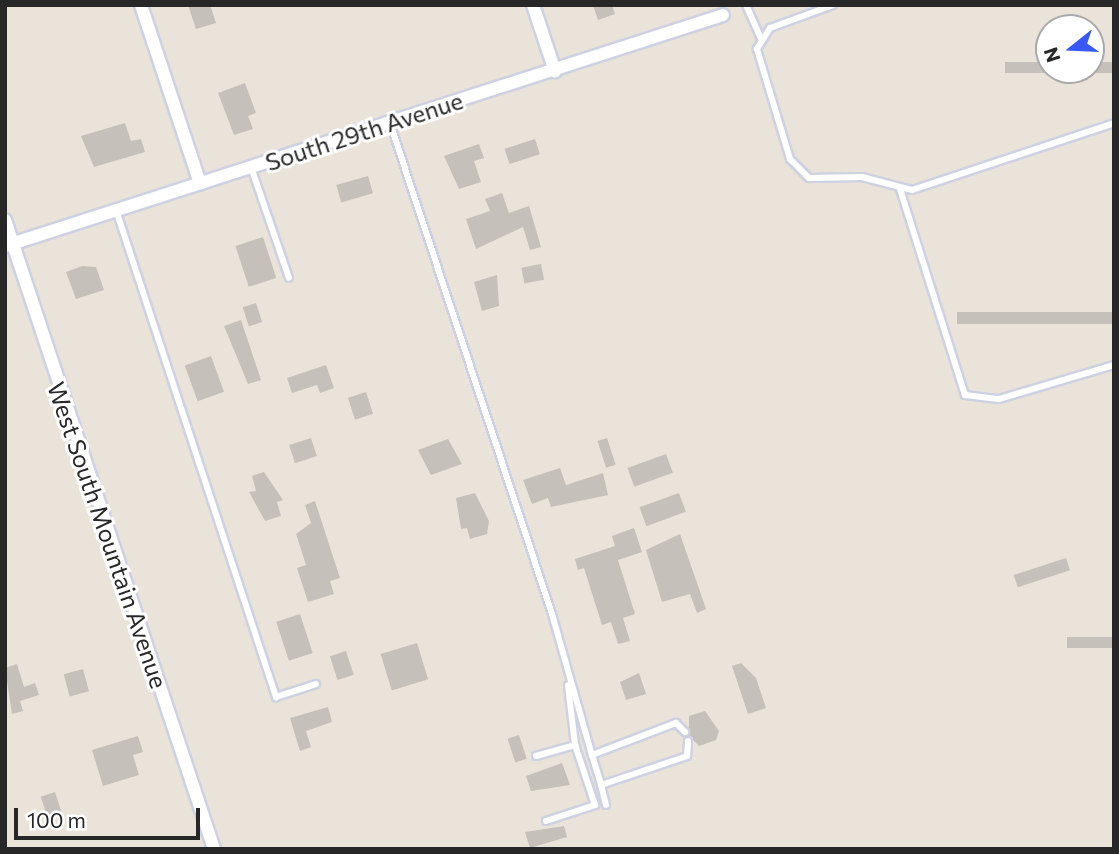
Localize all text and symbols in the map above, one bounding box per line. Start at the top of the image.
north arrow [1035,14,1105,84]
text: N [1038,45,1065,65]
street label: South 29th Avenue [262,85,466,177]
street label: West South Mountain Avenue [42,378,174,692]
scale bar [18,794,203,838]
text: 100 m [27,807,86,832]

